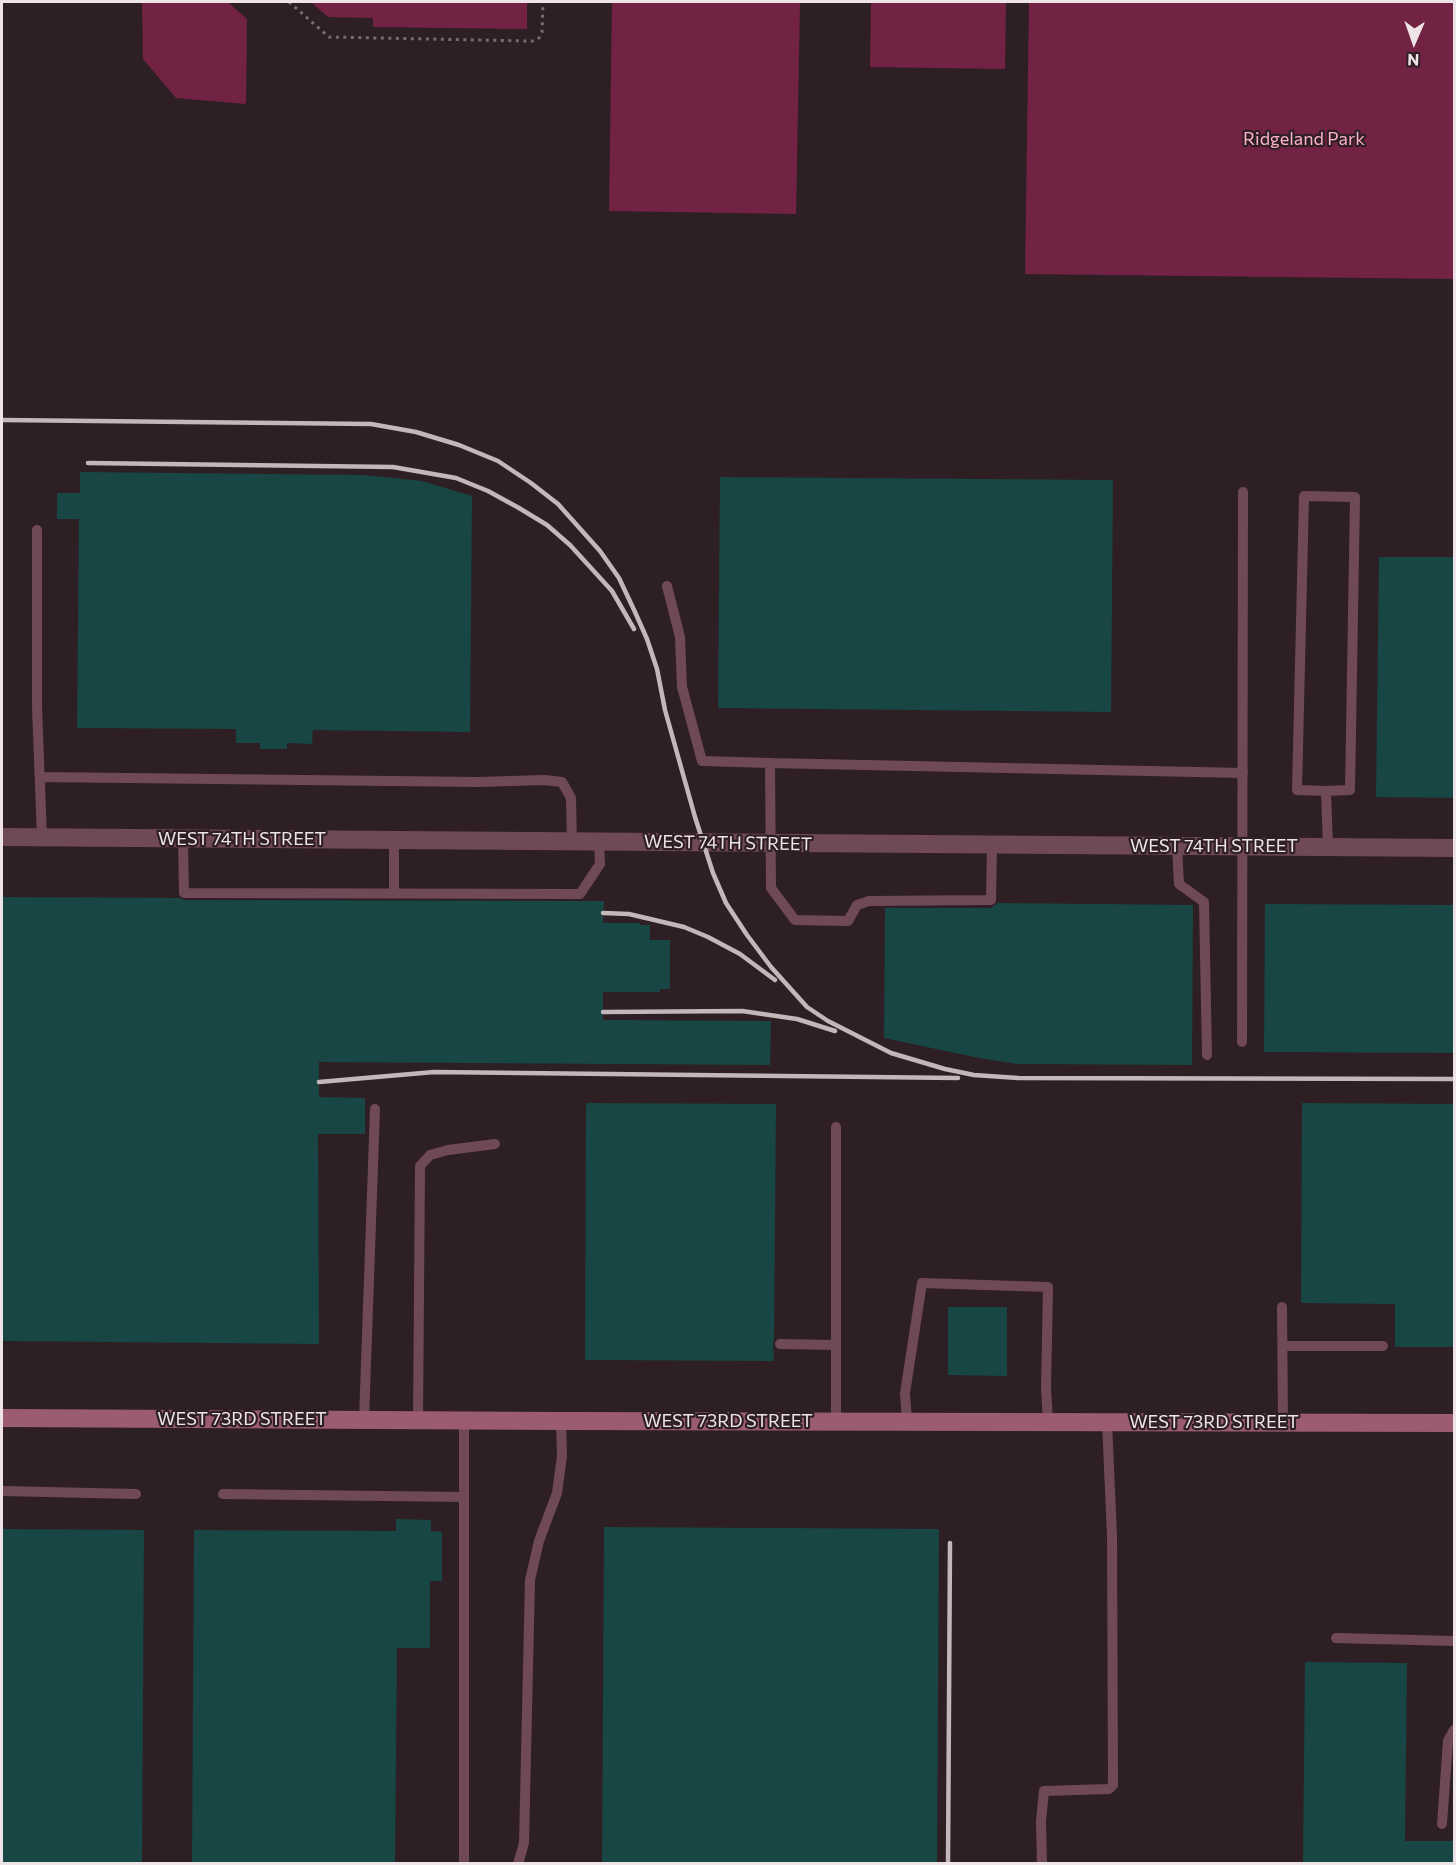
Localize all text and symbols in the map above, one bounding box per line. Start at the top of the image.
north arrow [1384,12,1444,72]
text: N [1407,51,1420,70]
park label: Ridgeland Park [1243,128,1365,150]
street label: WEST 74TH STREET [158,828,326,850]
street label: WEST 74TH STREET [644,831,812,855]
street label: WEST 74TH STREET [1130,835,1298,857]
street label: WEST 73RD STREET [157,1408,327,1430]
street label: WEST 73RD STREET [643,1410,813,1432]
street label: WEST 73RD STREET [1129,1411,1299,1433]

